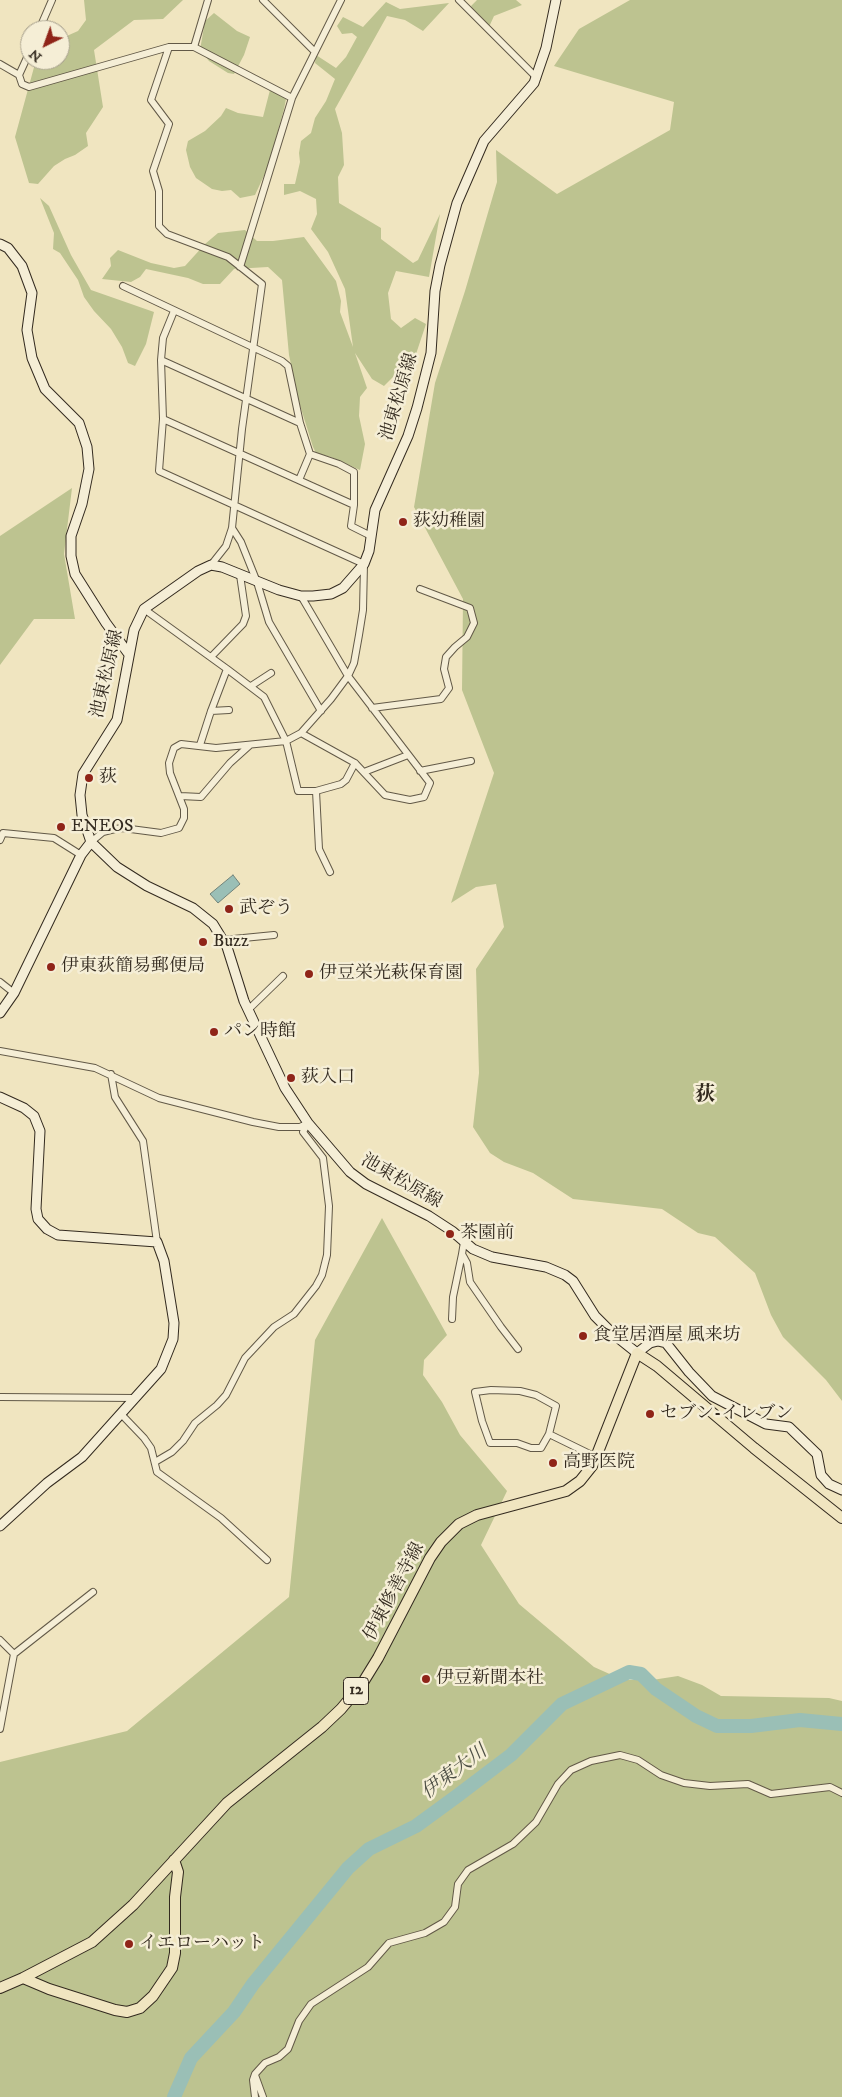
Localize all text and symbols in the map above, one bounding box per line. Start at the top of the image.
north arrow [20,20,70,70]
text: N [25,45,46,66]
street label: 池東松原線 [377,351,423,443]
place label: 荻幼稚園 [413,511,485,533]
marker: 荻幼稚園 [397,516,409,528]
street label: 池東松原線 [87,628,129,720]
place label: 荻 [99,767,117,789]
marker: 荻 [83,772,95,784]
place label: ENEOS [71,816,133,838]
marker: ENEOS [55,821,67,833]
place label: 武ぞう [239,898,293,920]
marker: 武ぞう [223,903,235,915]
place label: Buzz [213,931,249,953]
marker: Buzz [197,936,209,948]
place label: 伊東荻簡易郵便局 [61,956,205,978]
marker: 伊東荻簡易郵便局 [45,961,57,973]
place label: 伊豆栄光萩保育園 [319,963,463,985]
marker: 伊豆栄光萩保育園 [303,968,315,980]
place label: パン時館 [224,1021,296,1043]
marker: パン時館 [208,1026,220,1038]
place label: 荻入口 [301,1067,355,1089]
marker: 荻入口 [285,1072,297,1084]
district label: 荻 [695,1084,715,1108]
street label: 池東松原線 [357,1150,445,1214]
place label: 茶園前 [460,1223,514,1245]
marker: 茶園前 [444,1228,456,1240]
place label: 食堂居酒屋 風来坊 [593,1325,741,1347]
marker: 食堂居酒屋 風来坊 [577,1330,589,1342]
place label: セブン-イレブン [660,1403,793,1425]
marker: セブン-イレブン [644,1408,656,1420]
place label: 高野医院 [563,1452,635,1474]
marker: 高野医院 [547,1457,559,1469]
street label: 伊東修善寺線 [360,1539,430,1645]
place label: 伊豆新聞本社 [436,1668,544,1690]
marker: 伊豆新聞本社 [420,1673,432,1685]
road number: 12 [344,1678,368,1704]
water label: 伊東大川 [418,1741,492,1805]
place label: イエローハット [139,1933,265,1955]
marker: イエローハット [123,1938,135,1950]

